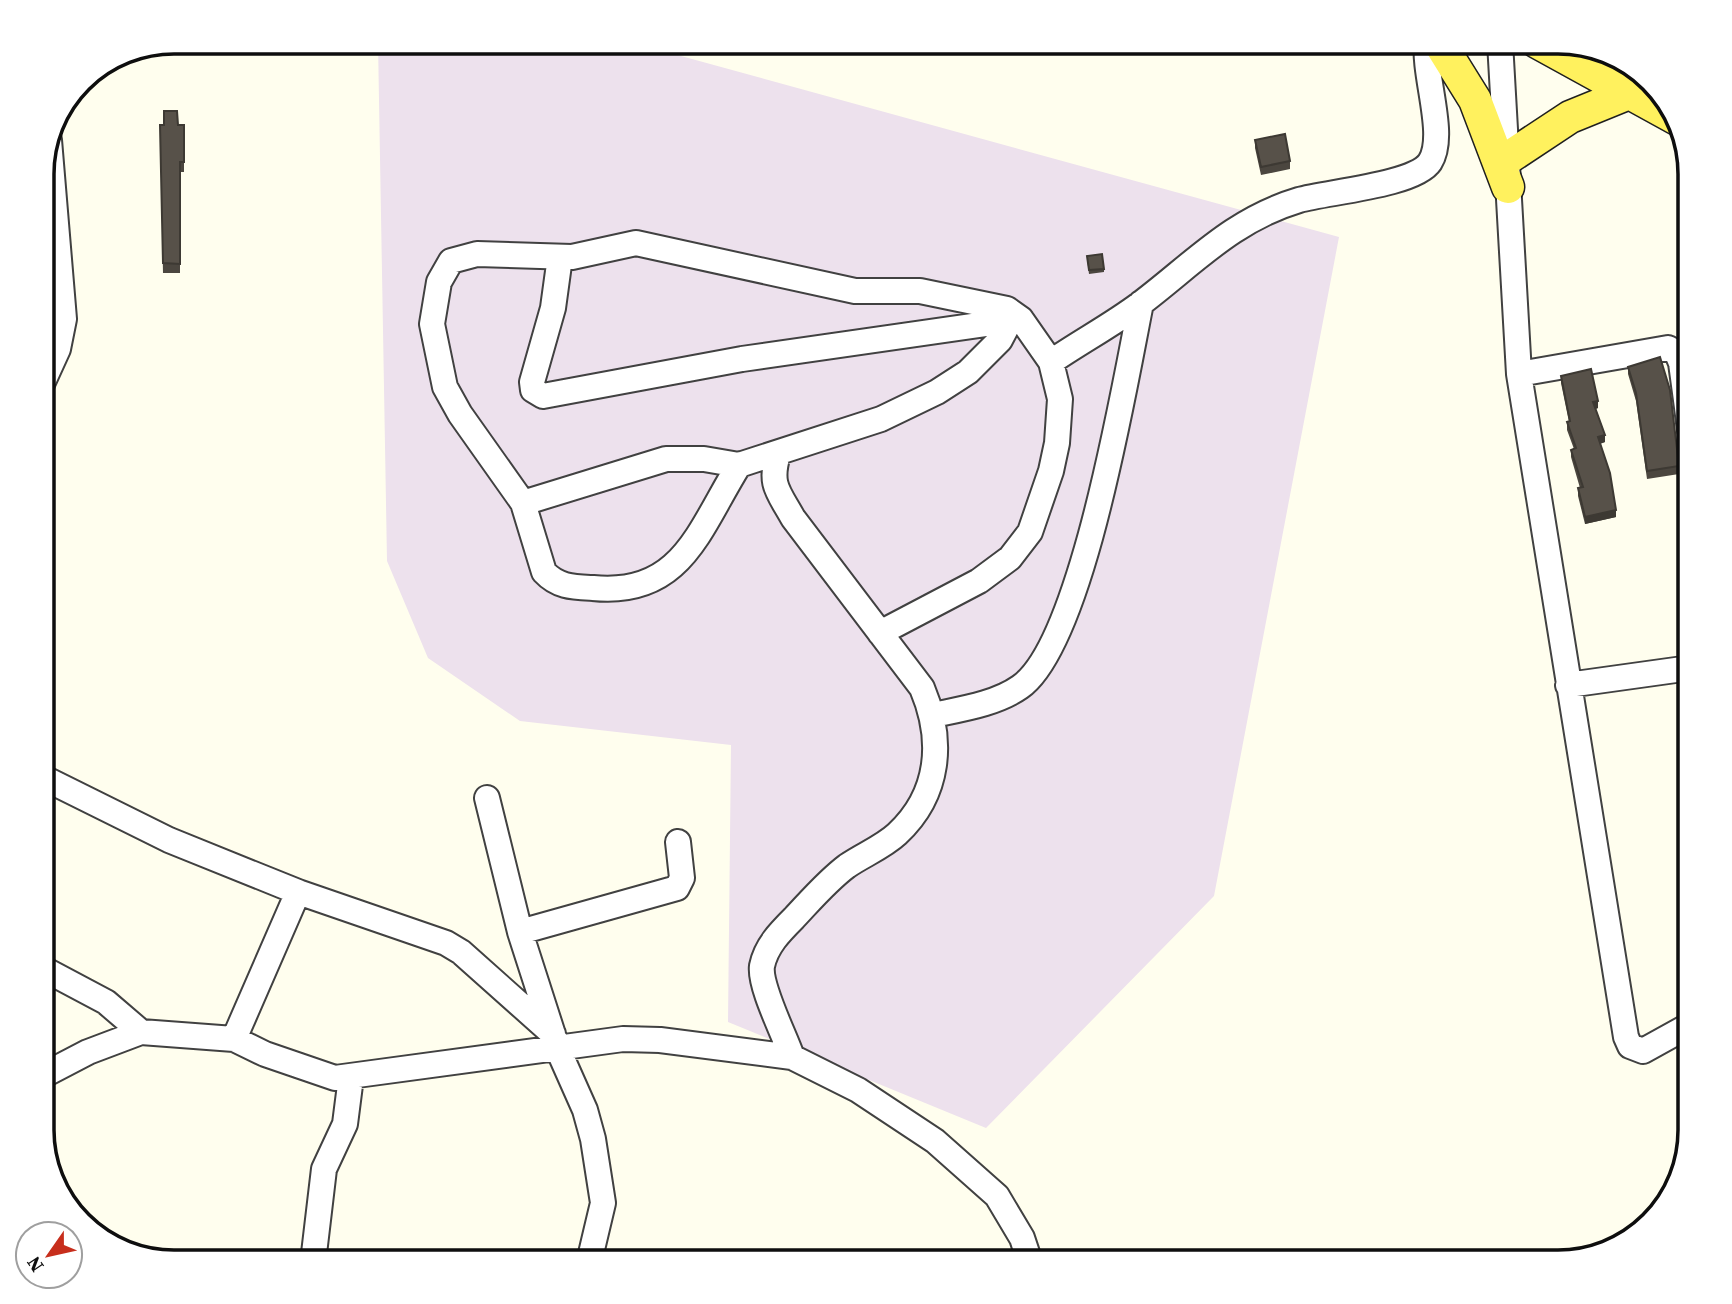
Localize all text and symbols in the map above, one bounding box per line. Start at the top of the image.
north arrow [14,1220,84,1290]
text: N [20,1251,50,1278]

